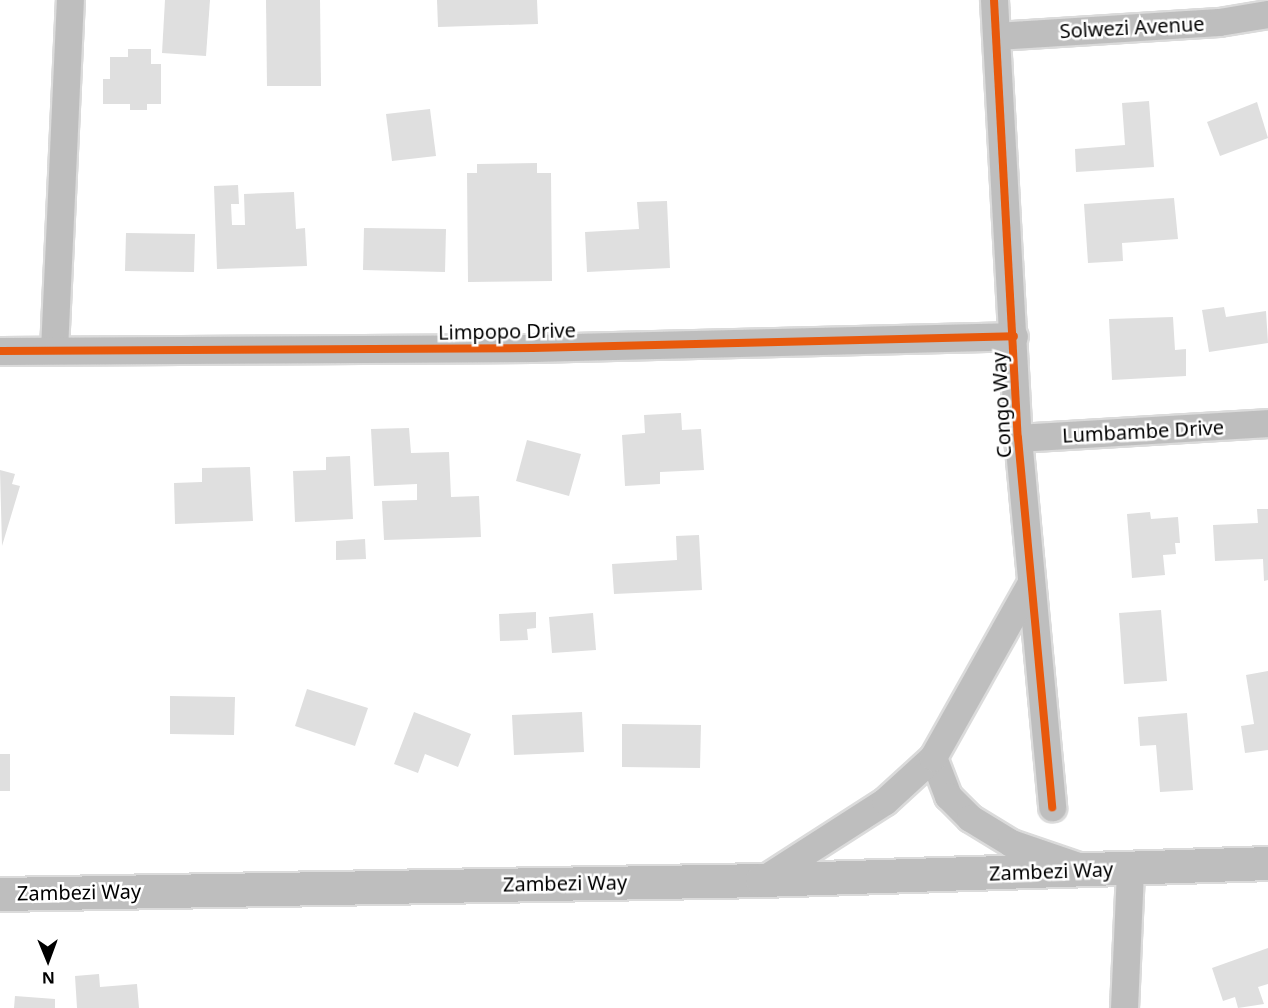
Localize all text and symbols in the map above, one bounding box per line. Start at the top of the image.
street label: Solwezi Avenue [1059,11,1205,43]
street label: Limpopo Drive [438,318,576,344]
street label: Congo Way [986,351,1016,459]
street label: Lumbambe Drive [1061,415,1225,447]
street label: Zambezi Way [989,857,1113,885]
street label: Zambezi Way [503,870,627,896]
street label: Zambezi Way [17,879,141,905]
north arrow [18,930,78,990]
text: N [42,967,55,989]

